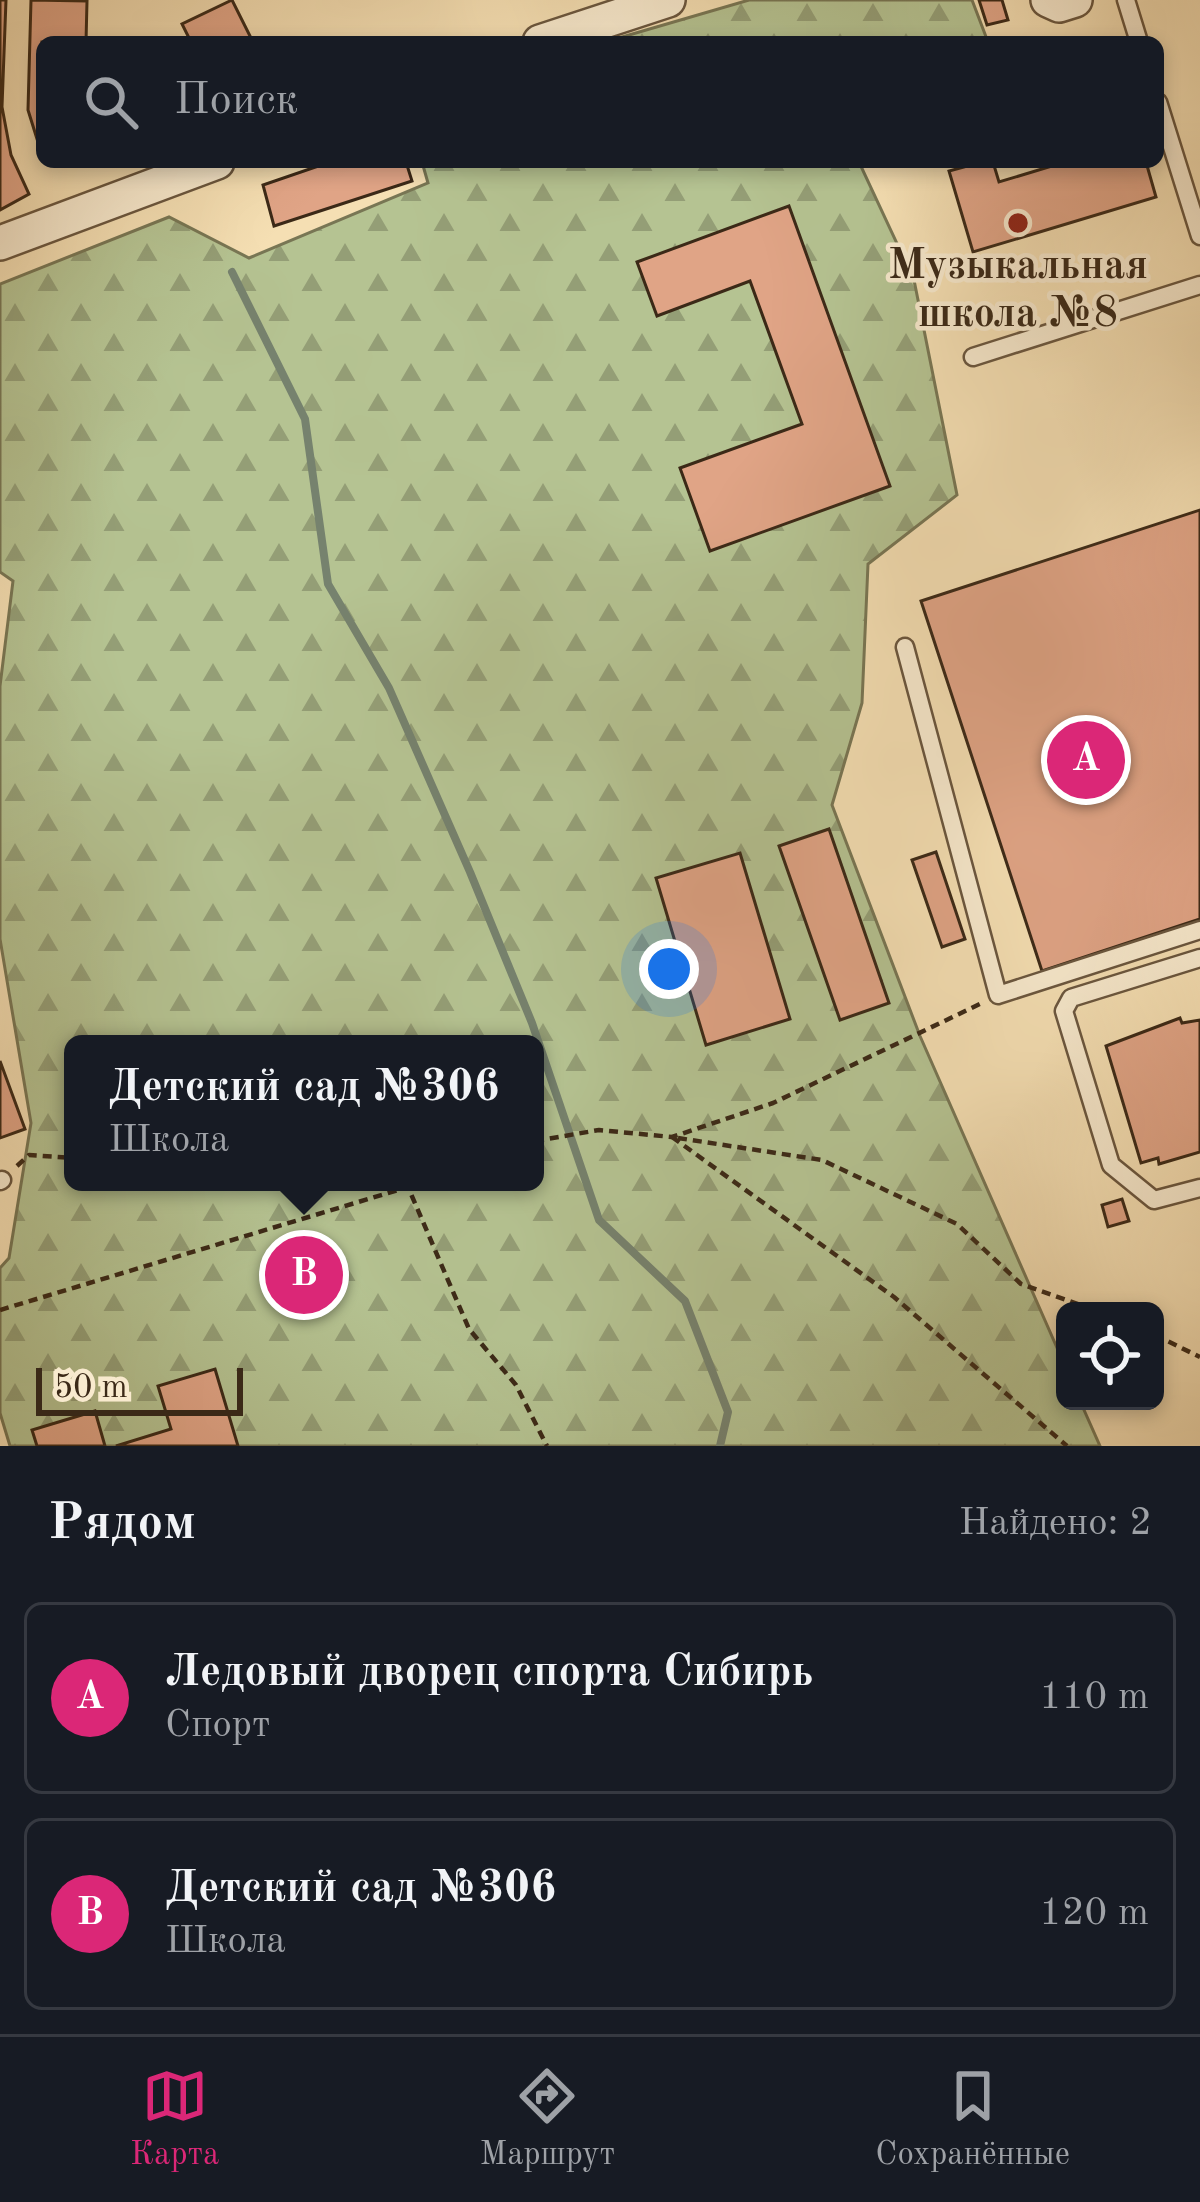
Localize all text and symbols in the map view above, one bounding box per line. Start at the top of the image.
search box [36,36,1164,168]
icon: search [78,69,144,135]
text: Поиск [174,79,298,124]
marker: Музыкальная школа №8 [1005,210,1031,236]
place label: Музыкальная школа №8 [888,246,1148,336]
pin: A [1047,715,1125,805]
your location [639,939,699,999]
popup [64,1035,544,1191]
text: Детский сад №306 [108,1066,500,1111]
text: Школа [108,1121,229,1160]
pin: B [265,1230,343,1320]
map controls [1056,1302,1164,1410]
button: locate [1056,1302,1164,1410]
scale bar [36,1362,243,1415]
text: 50 m [54,1372,128,1405]
text: Рядом [48,1499,196,1550]
text: Найдено: 2 [959,1504,1152,1543]
text: Ледовый дворец спорта Сибирь [165,1651,813,1696]
text: A [75,1678,105,1717]
text: 110 m [1039,1678,1149,1717]
text: Спорт [165,1706,270,1745]
text: Детский сад №306 [165,1867,556,1912]
text: B [76,1894,104,1933]
text: 120 m [1039,1894,1149,1933]
text: Школа [165,1922,286,1961]
tab: Карта [130,2063,219,2176]
tab: Маршрут [480,2063,615,2176]
tab: Сохранённые [875,2063,1070,2176]

